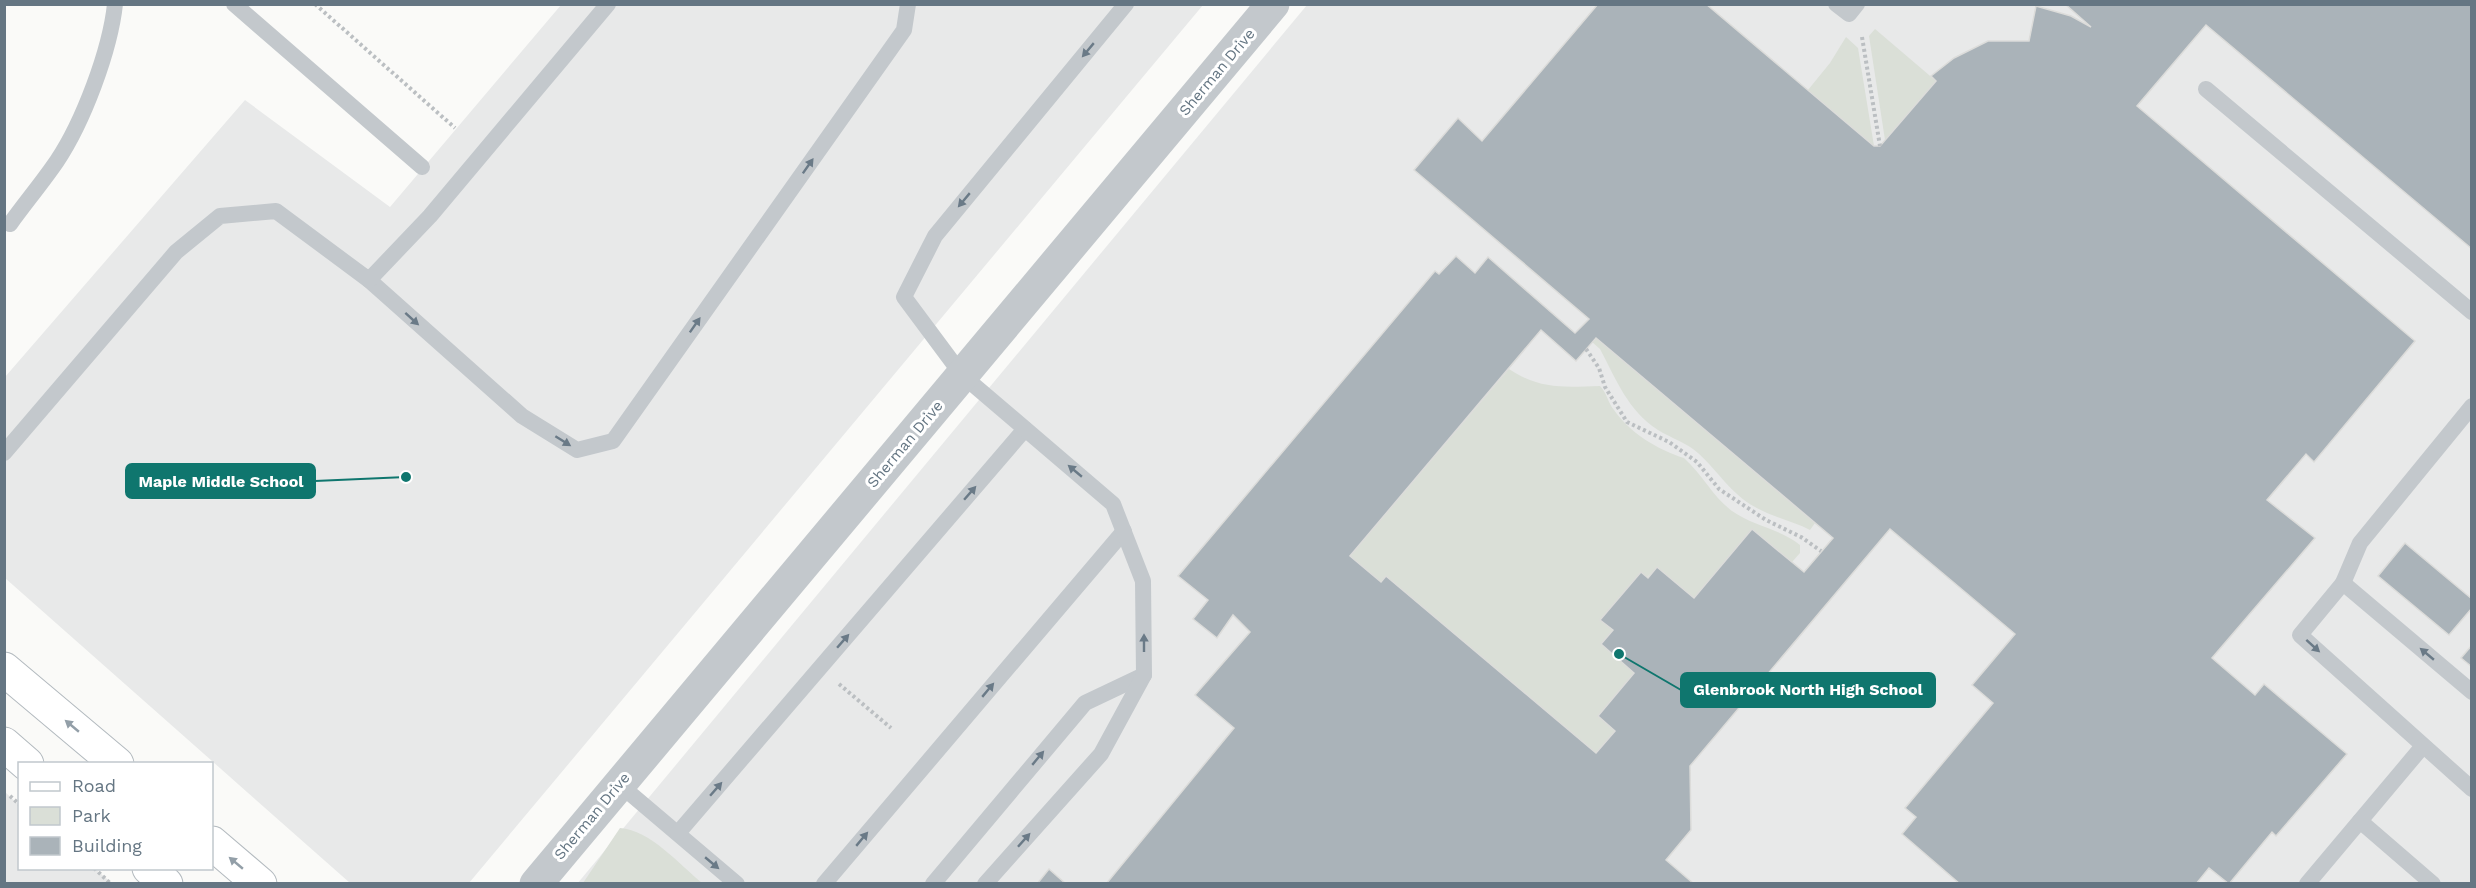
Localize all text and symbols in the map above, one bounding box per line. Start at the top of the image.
street label: Sherman Drive [1175,25,1259,119]
one-way arrow [1082,42,1095,58]
one-way arrow [802,159,814,175]
one-way arrow [958,192,971,208]
one-way arrow [404,312,419,325]
one-way arrow [689,318,701,334]
street label: Sherman Drive [863,397,947,491]
one-way arrow [555,436,571,447]
callout: Maple Middle School [126,464,315,498]
one-way arrow [1067,465,1083,478]
text: Maple Middle School [139,472,304,491]
one-way arrow [963,486,976,501]
one-way arrow [836,633,849,649]
one-way arrow [1139,633,1149,652]
one-way arrow [2305,639,2320,653]
one-way arrow [2420,648,2435,661]
callout: Glenbrook North High School [1681,673,1935,707]
text: Glenbrook North High School [1693,680,1924,699]
one-way arrow [982,682,995,698]
one-way arrow [65,720,80,733]
one-way arrow [1031,751,1044,766]
legend [18,762,213,870]
street label: Sherman Drive [550,769,634,863]
text: Road [72,775,116,796]
one-way arrow [709,782,722,797]
text: Park [72,805,111,826]
one-way arrow [855,832,868,847]
one-way arrow [1017,833,1030,848]
text: Building [72,835,142,856]
one-way arrow [704,856,720,869]
one-way arrow [229,857,244,870]

